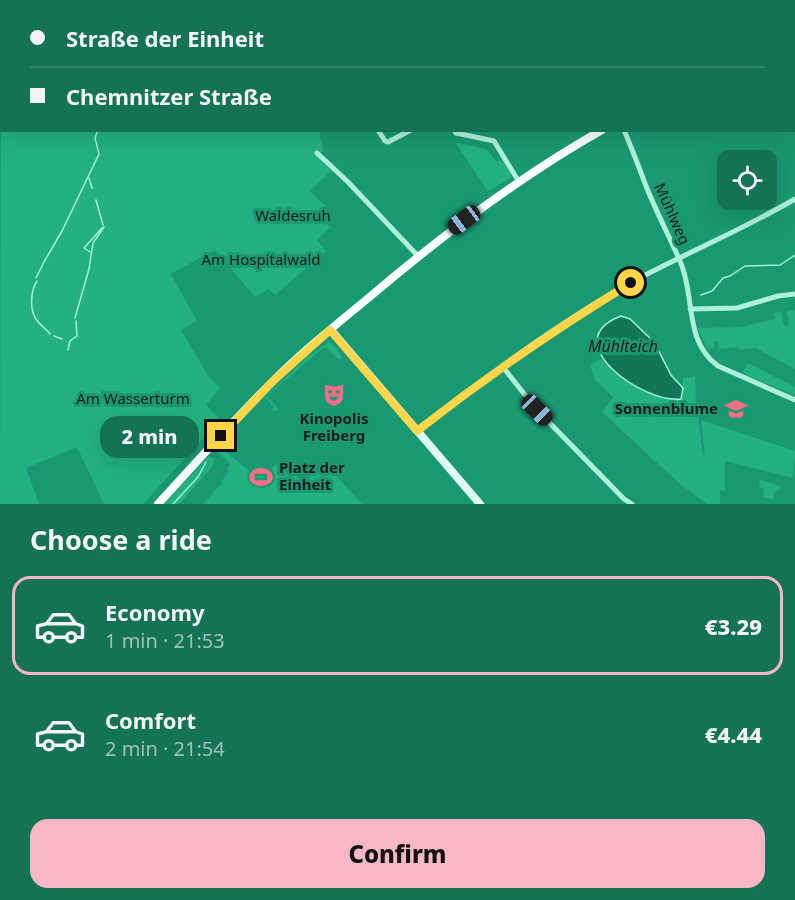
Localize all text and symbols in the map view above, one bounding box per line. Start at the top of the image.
text: Straße der Einheit [66,23,264,53]
text: Chemnitzer Straße [66,81,272,111]
map controls [717,150,777,210]
button: locate [717,150,777,210]
street label: Mühlweg [650,180,695,248]
car [444,202,484,238]
park label: Waldesruh [255,205,331,225]
park label: Am Hospitalwald [202,249,320,269]
route start [617,269,644,296]
water label: Mühlteich [588,335,658,357]
theatre icon: Kinopolis Freiberg [321,382,347,408]
park label: Am Wasserturm [76,388,190,408]
car [518,391,556,429]
school or university icon: Sonnenblume [723,396,749,422]
place label: Sonnenblume [615,398,718,418]
place label: Kinopolis Freiberg [300,408,368,445]
callout: 2 min [101,415,200,457]
route end [207,422,234,449]
text: 2 min [122,423,177,450]
place label: Platz der Einheit [279,457,345,494]
sports icon: Platz der Einheit [248,464,274,490]
text: Choose a ride [30,521,212,558]
text: Economy [105,597,204,627]
icon: car [33,599,87,653]
text: €3.29 [705,611,762,641]
text: 1 min · 21:53 [105,627,225,654]
text: Comfort [105,705,196,735]
icon: car [33,707,87,761]
text: €4.44 [705,719,762,749]
text: 2 min · 21:54 [105,735,225,762]
button: Confirm [30,819,765,888]

